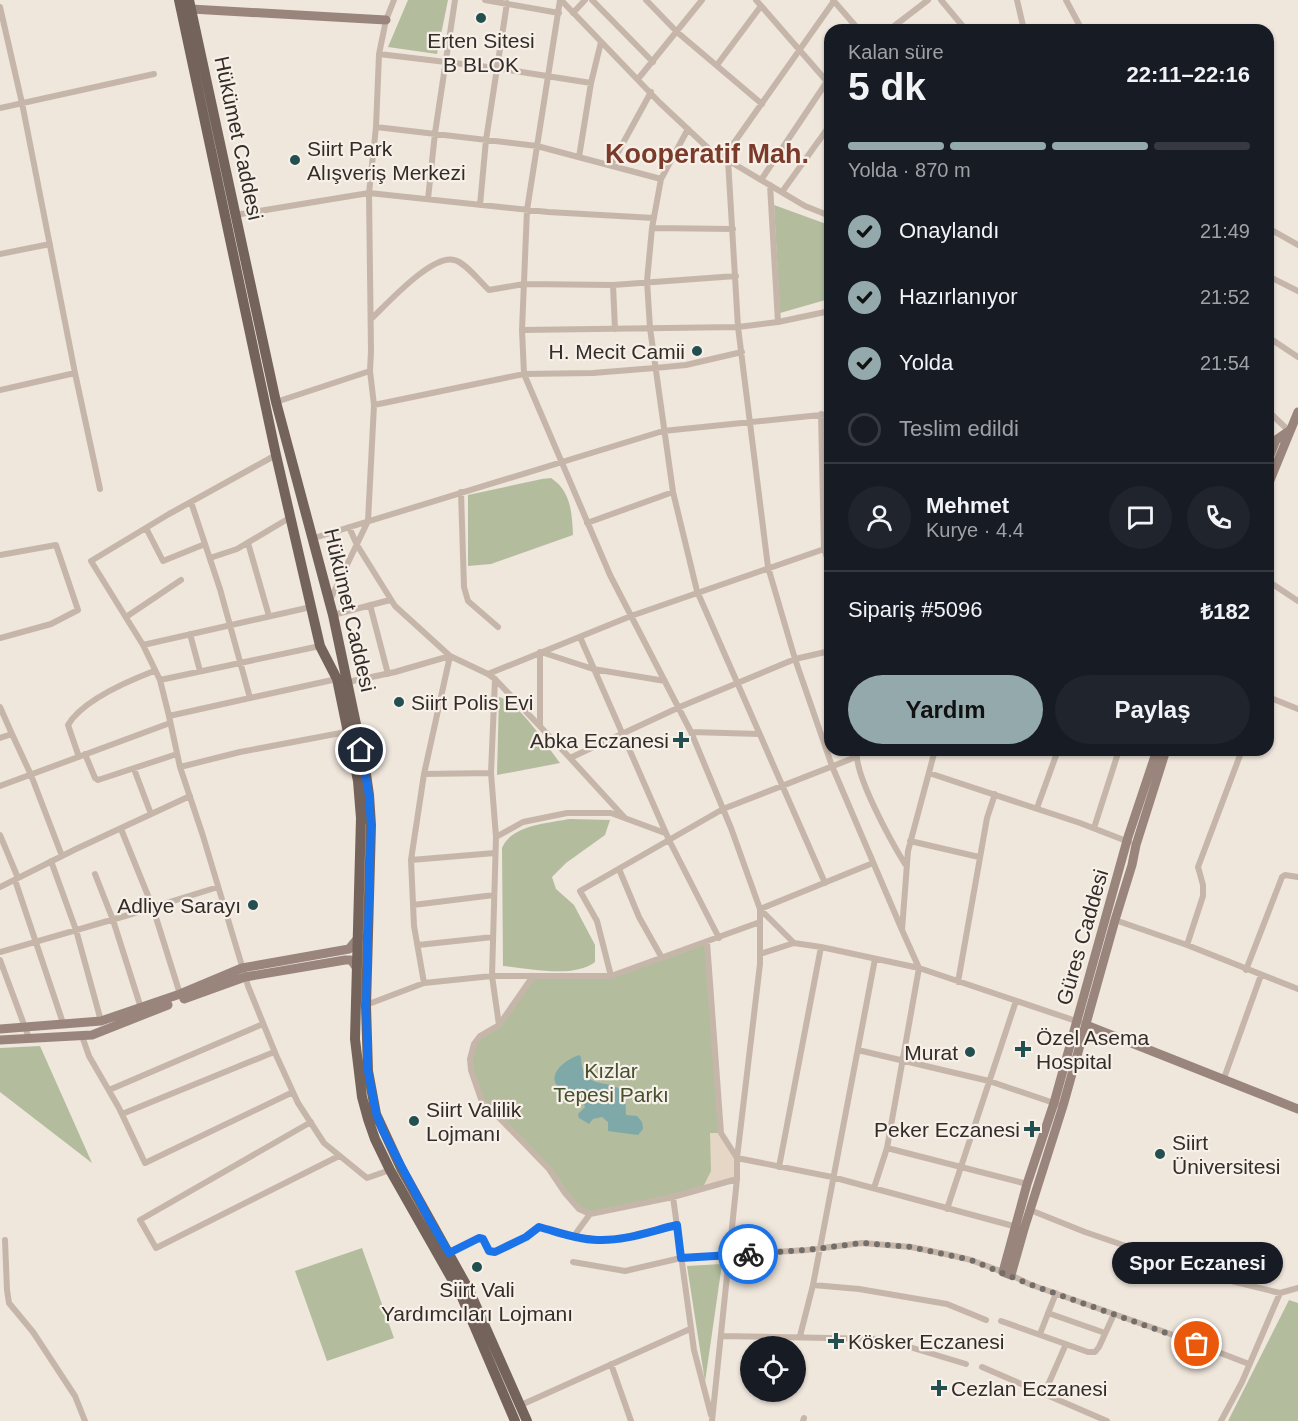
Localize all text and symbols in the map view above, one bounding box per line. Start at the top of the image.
marker: Erten Sitesi B BLOK [474,11,488,25]
place label: Erten Sitesi B BLOK [427,29,535,76]
text: Kalan süre [848,41,944,63]
street label: Hükümet Caddesi [210,54,268,222]
text: 22:11–22:16 [1126,62,1250,87]
text: 5 dk [848,65,926,108]
place label: Siirt Park Alışveriş Merkezi [307,137,466,184]
district label: Kooperatif Mah. [605,139,809,169]
marker: Siirt Park Alışveriş Merkezi [288,153,302,167]
text: Yolda · 870 m [848,159,971,181]
icon: check [848,215,881,248]
text: Onaylandı [899,218,999,243]
text: 21:49 [1200,220,1250,242]
icon: check [848,281,881,314]
text: Hazırlanıyor [899,284,1018,309]
text: 21:52 [1200,286,1250,308]
place label: H. Mecit Camii [548,340,685,363]
marker: H. Mecit Camii [690,344,704,358]
icon: check [848,347,881,380]
text: Yolda [899,350,953,375]
text: 21:54 [1200,352,1250,374]
text: Teslim edildi [899,416,1019,441]
button: person [848,486,911,549]
button: chat [1109,486,1172,549]
button: phone [1187,486,1250,549]
text: Mehmet [926,493,1009,518]
text: Kurye · 4.4 [926,519,1024,541]
street label: Hükümet Caddesi [320,526,380,694]
text: Sipariş #5096 [848,597,983,622]
text: ₺182 [1201,599,1250,624]
button: Yardım [848,675,1043,744]
button: Paylaş [1055,675,1250,744]
place label: Siirt Polis Evi [411,691,534,714]
marker: Siirt Polis Evi [392,695,406,709]
pin [335,724,386,775]
place label: Abka Eczanesi [530,729,669,752]
icon: home [344,733,377,766]
marker: Abka Eczanesi [674,733,688,747]
street label: Güres Caddesi [1052,867,1112,1007]
place label: Adliye Sarayı [117,894,241,917]
marker: Adliye Sarayı [246,898,260,912]
place label: Özel Asema Hospital [1036,1026,1150,1073]
marker: Özel Asema Hospital [1014,1040,1032,1058]
place label: Murat [904,1041,958,1064]
marker: Murat [963,1045,977,1059]
park label: Kızlar Tepesi Parkı [553,1059,669,1106]
place label: Siirt Valilik Lojmanı [426,1098,522,1145]
marker: Siirt Valilik Lojmanı [407,1114,421,1128]
place label: Peker Eczanesi [874,1118,1020,1141]
marker: Peker Eczanesi [1025,1122,1039,1136]
place label: Siirt Üniversitesi [1172,1131,1281,1178]
marker: Siirt Üniversitesi [1153,1147,1167,1161]
courier [718,1224,778,1284]
icon: bike [732,1238,765,1271]
callout: Spor Eczanesi [1112,1242,1282,1284]
text: Spor Eczanesi [1129,1252,1266,1274]
marker: Siirt Vali Yardımcıları Lojmanı [470,1260,484,1274]
place label: Siirt Vali Yardımcıları Lojmanı [381,1278,573,1325]
pin [1171,1318,1222,1369]
icon: bag [1180,1327,1213,1360]
place label: Kösker Eczanesi [848,1330,1004,1353]
marker: Kösker Eczanesi [829,1334,843,1348]
map controls [740,1336,806,1402]
button: locate [740,1336,806,1402]
place label: Cezlan Eczanesi [951,1377,1107,1400]
marker: Cezlan Eczanesi [932,1381,946,1395]

